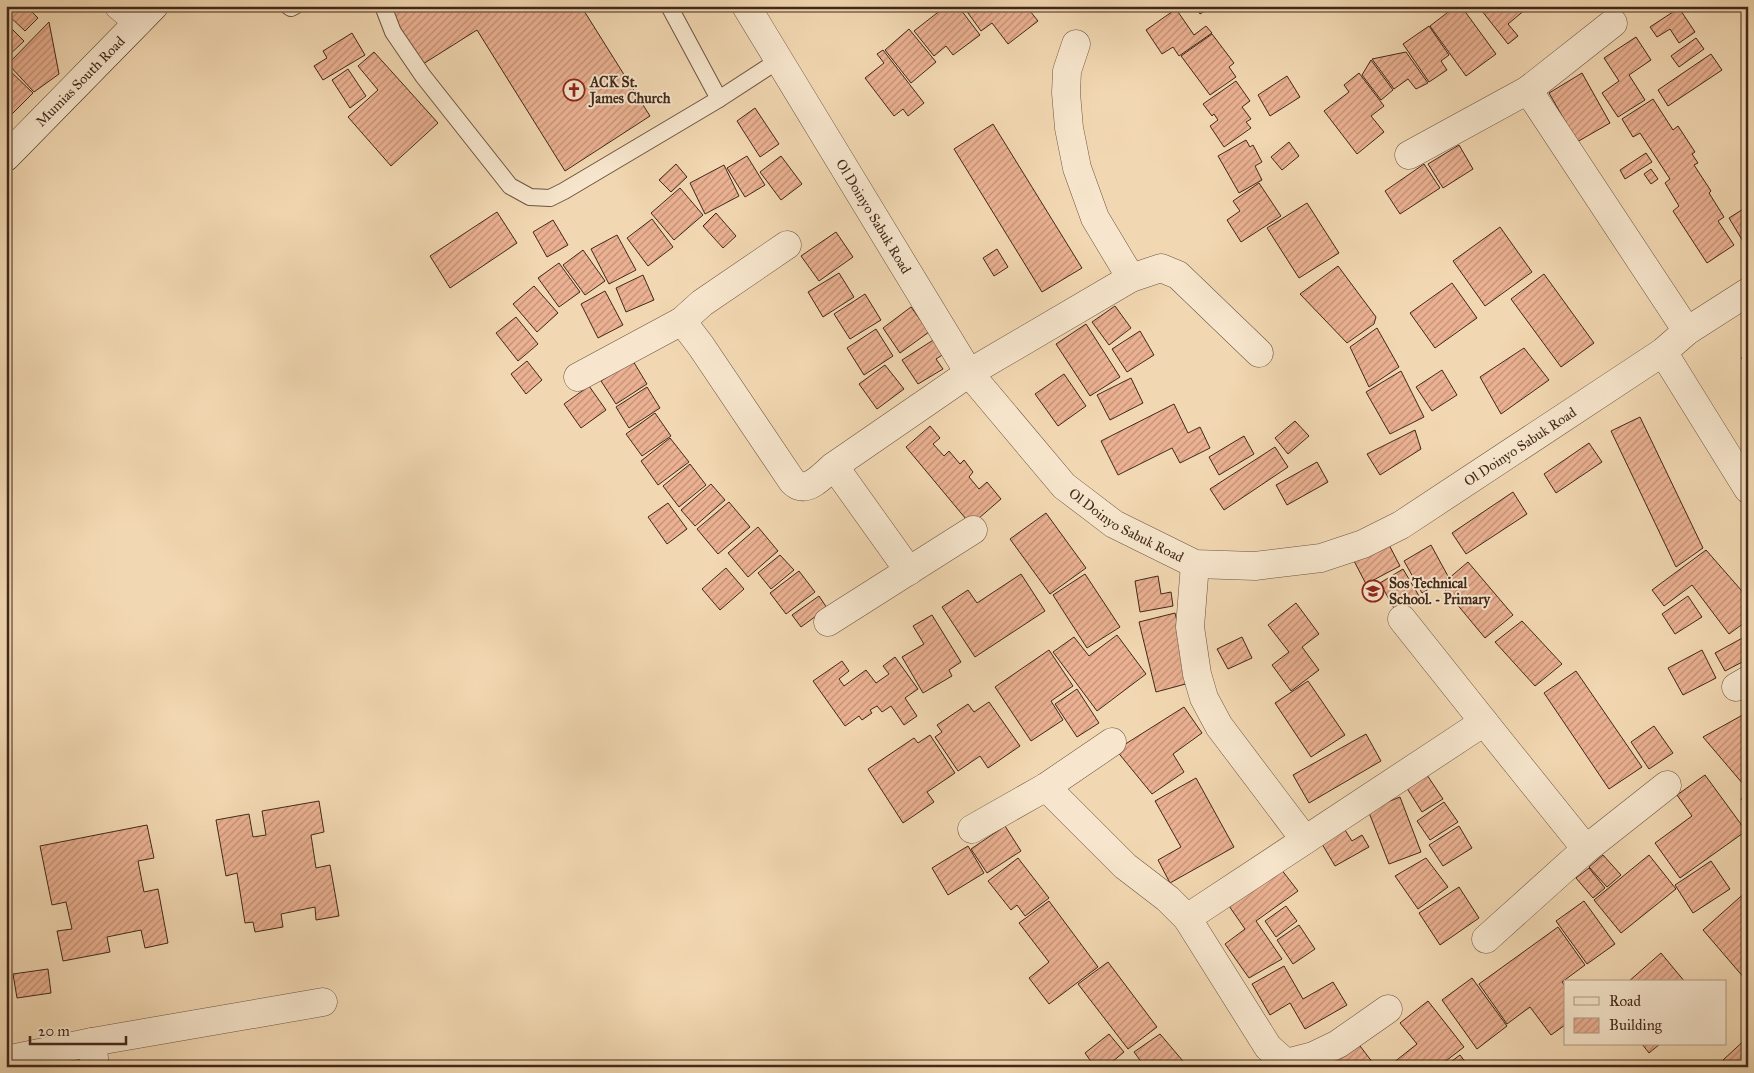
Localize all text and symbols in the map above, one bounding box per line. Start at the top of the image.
street label: Mumias South Road [32,33,128,130]
place label: ACK St. James Church [588,74,671,108]
church icon: ACK St. James Church [562,78,586,102]
street label: Ol Doinyo Sabuk Road [832,156,915,277]
street label: Ol Doinyo Sabuk Road [1461,403,1579,490]
street label: Ol Doinyo Sabuk Road [1066,484,1187,566]
place label: Sos Technical School. - Primary [1389,575,1491,609]
school or university icon: Sos Technical School. - Primary [1361,579,1385,603]
legend [1564,980,1726,1046]
text: Road [1609,992,1641,1010]
scale bar [30,1013,126,1045]
text: Building [1609,1016,1663,1034]
text: 20 m [38,1022,70,1040]

